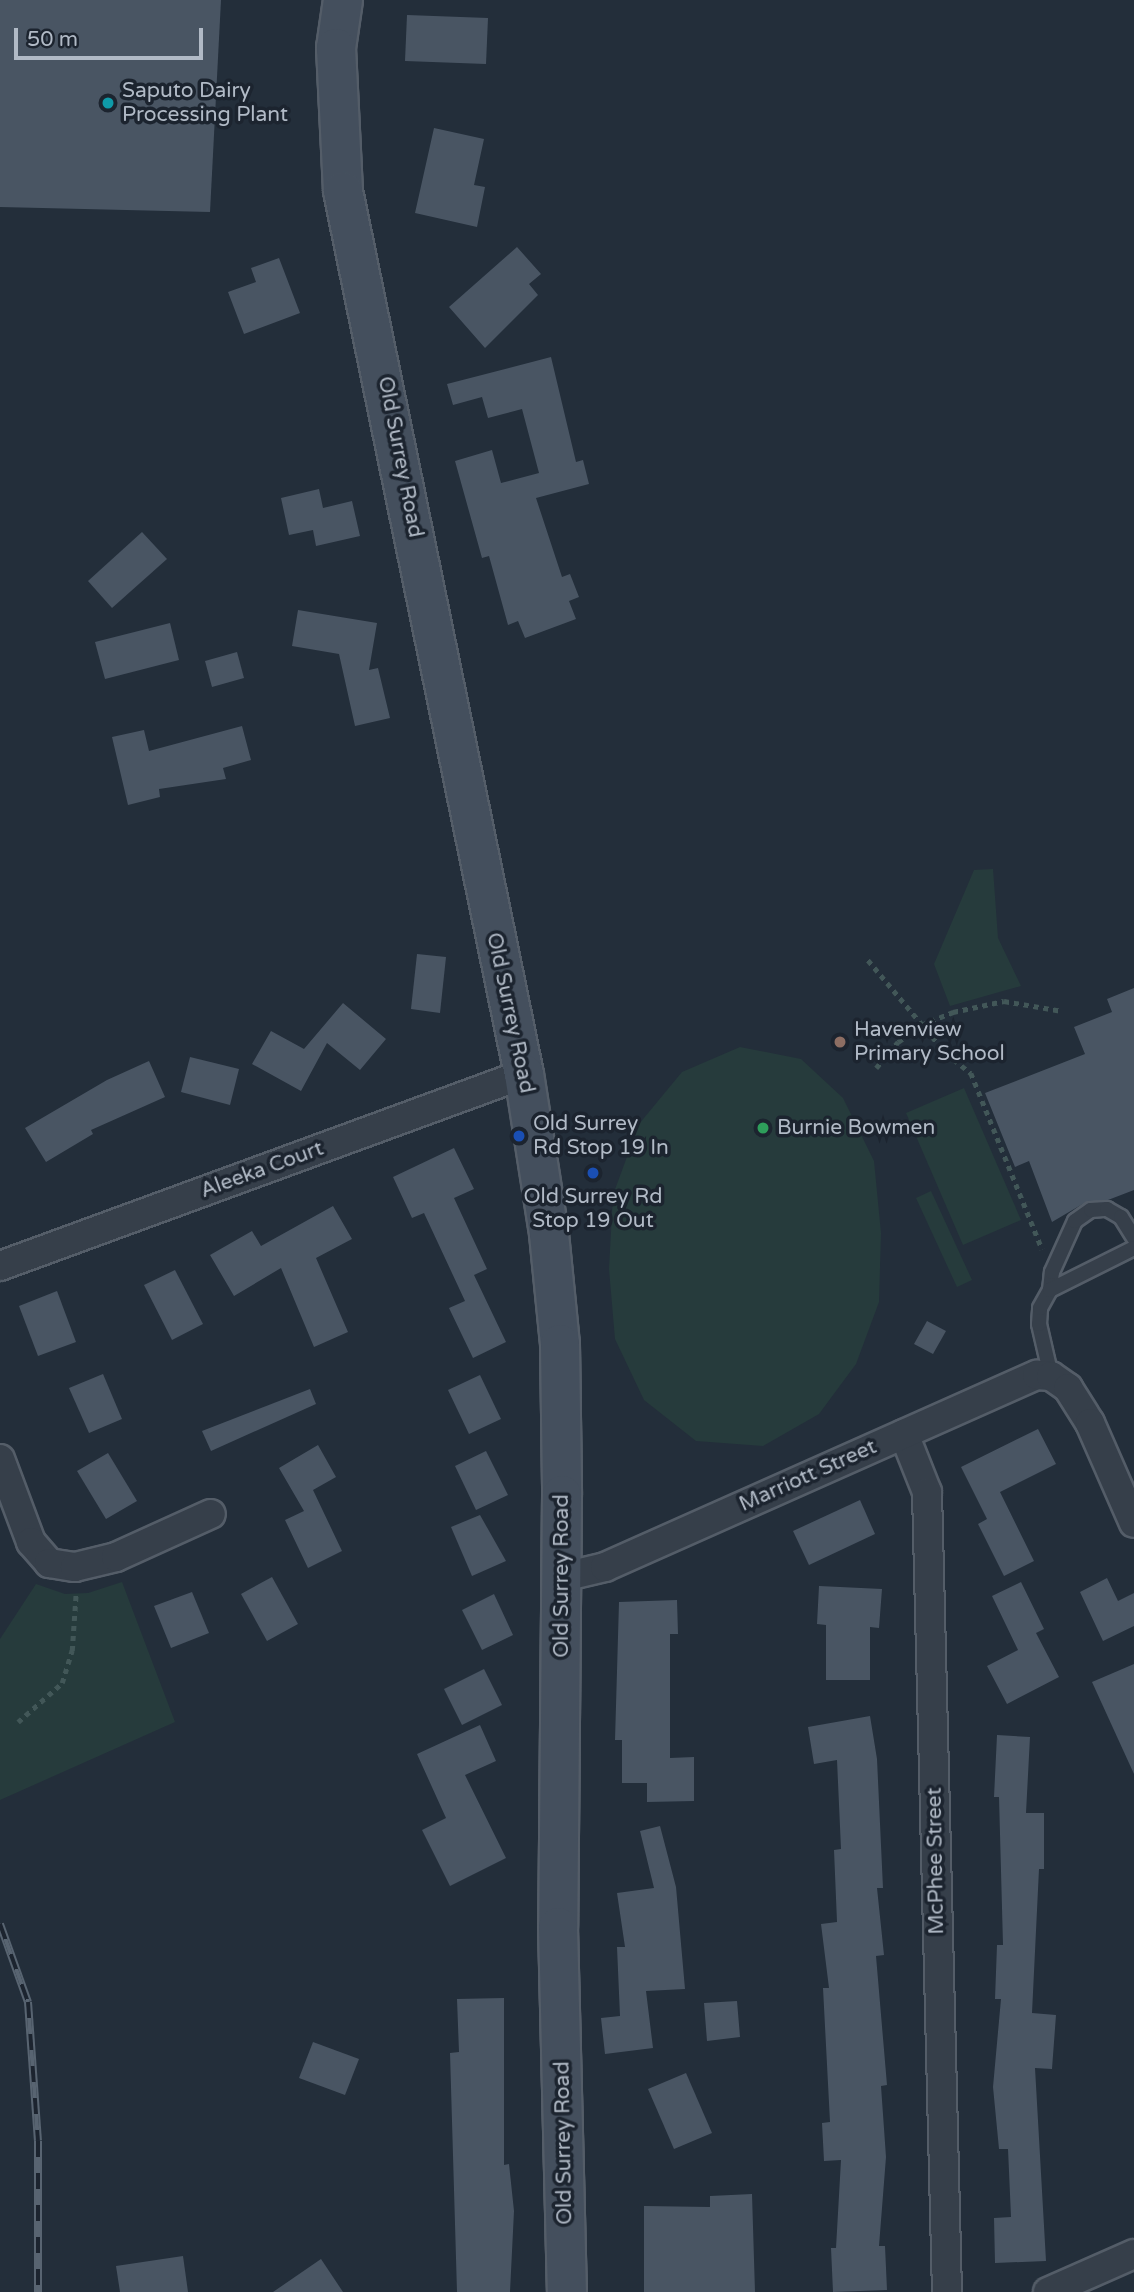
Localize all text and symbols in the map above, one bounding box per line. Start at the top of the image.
scale bar [18,14,206,58]
text: 50 m [27,27,78,52]
place label: Saputo Dairy Processing Plant [122,78,288,128]
marker: Saputo Dairy Processing Plant [100,95,116,111]
street label: Old Surrey Road [372,374,428,540]
street label: Old Surrey Road [481,930,539,1096]
place label: Havenview Primary School [854,1017,1005,1067]
marker: Havenview Primary School [832,1034,848,1050]
place label: Old Surrey Rd Stop 19 In [533,1111,669,1161]
place label: Burnie Bowmen [777,1115,935,1141]
marker: Burnie Bowmen [755,1120,771,1136]
marker: Old Surrey Rd Stop 19 In [511,1128,527,1144]
street label: Aleeka Court [197,1136,327,1204]
marker: Old Surrey Rd Stop 19 Out [585,1165,601,1181]
place label: Old Surrey Rd Stop 19 Out [524,1184,662,1234]
street label: Marriott Street [735,1434,881,1518]
street label: Old Surrey Road [549,1494,575,1658]
street label: McPhee Street [922,1787,950,1935]
street label: Old Surrey Road [550,2061,578,2225]

